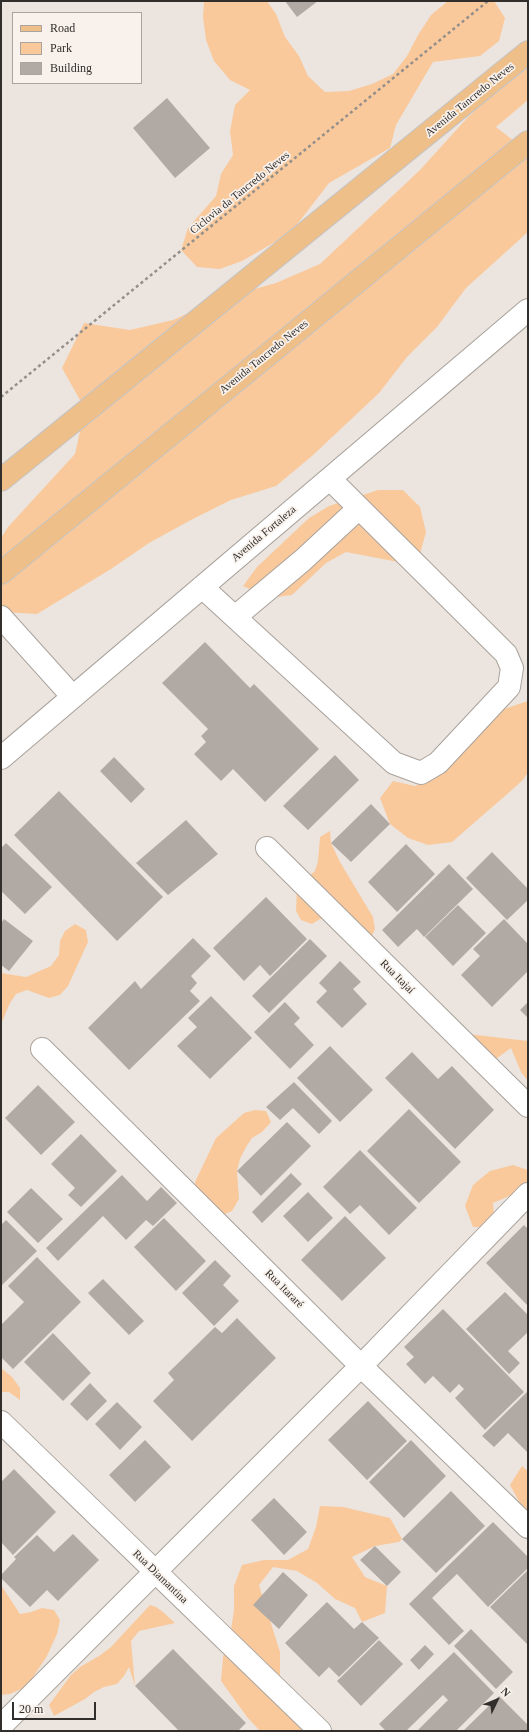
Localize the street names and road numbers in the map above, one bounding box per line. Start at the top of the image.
street label: Avenida Tancredo Neves [423,60,517,140]
street label: Ciclovia da Tancredo Neves [188,149,292,237]
street label: Avenida Tancredo Neves [217,317,311,397]
street label: Avenida Fortaleza [229,503,299,565]
street label: Rua Itajaí [377,957,417,997]
street label: Rua Itararé [262,1267,306,1311]
street label: Rua Diamantina [130,1547,190,1607]

